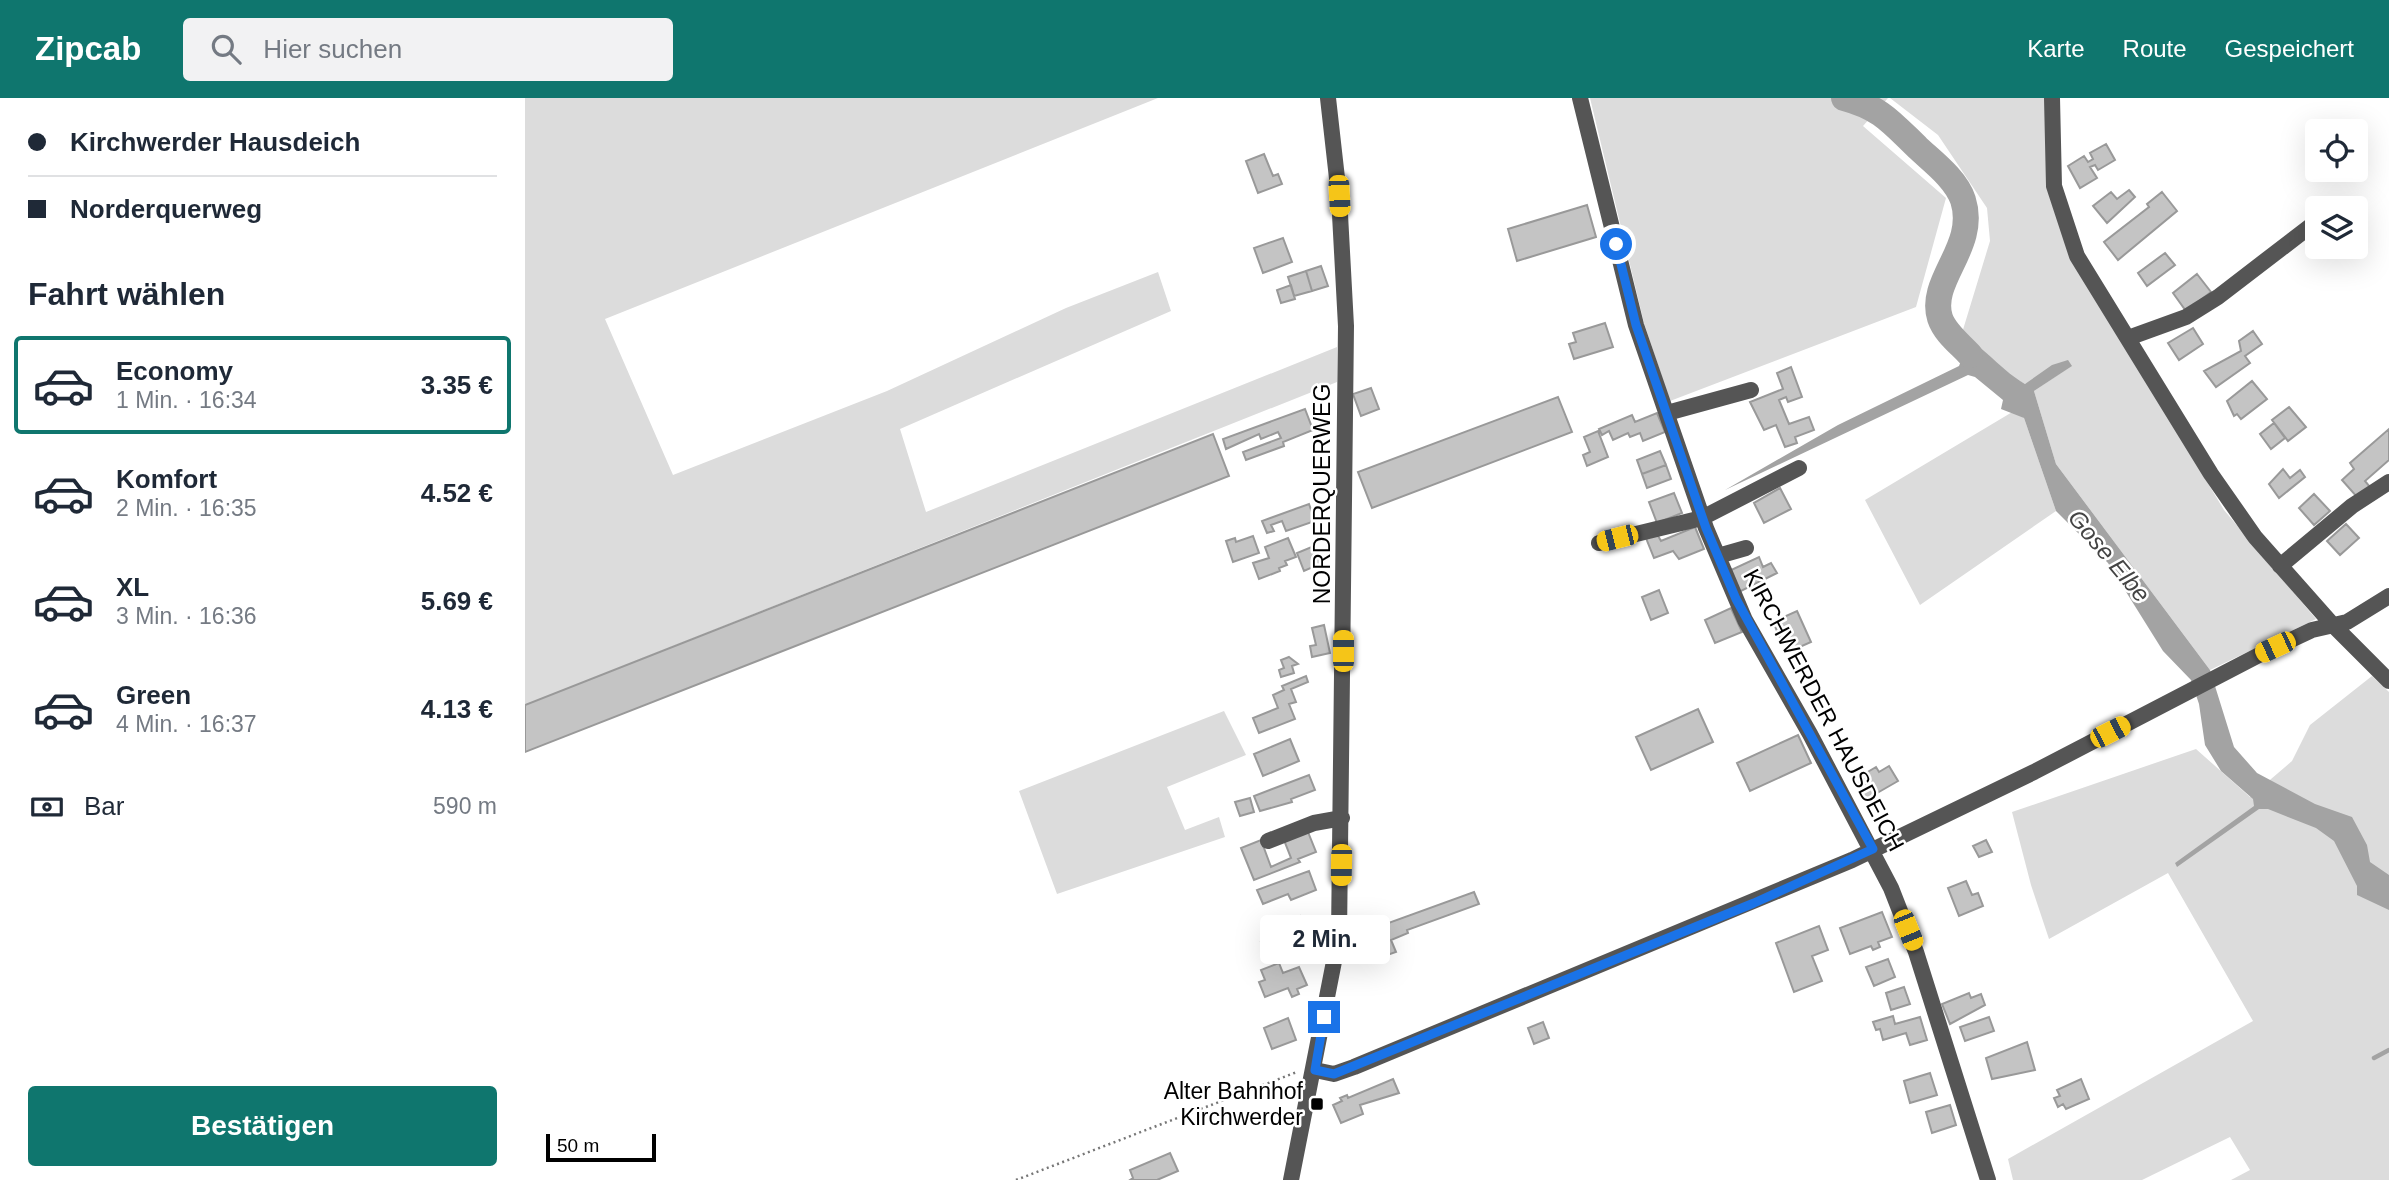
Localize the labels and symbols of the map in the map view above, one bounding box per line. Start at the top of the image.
car [1328,174,1351,218]
route start [1600,228,1632,260]
street label: NORDERQUERWEG [1309,384,1335,604]
water label: Gose Elbe [2063,504,2156,607]
car [1595,523,1640,553]
street label: KIRCHWERDER HAUSDEICH [1738,565,1910,855]
car [2252,629,2299,665]
car [1333,630,1354,672]
car [2087,713,2134,751]
car [1331,844,1352,886]
car [1891,907,1926,953]
callout: 2 Min. [1259,916,1389,964]
route end [1308,1001,1340,1033]
place label: Alter Bahnhof Kirchwerder [1164,1078,1304,1130]
marker: Alter Bahnhof Kirchwerder [1309,1096,1325,1112]
scale bar [546,1131,656,1163]

